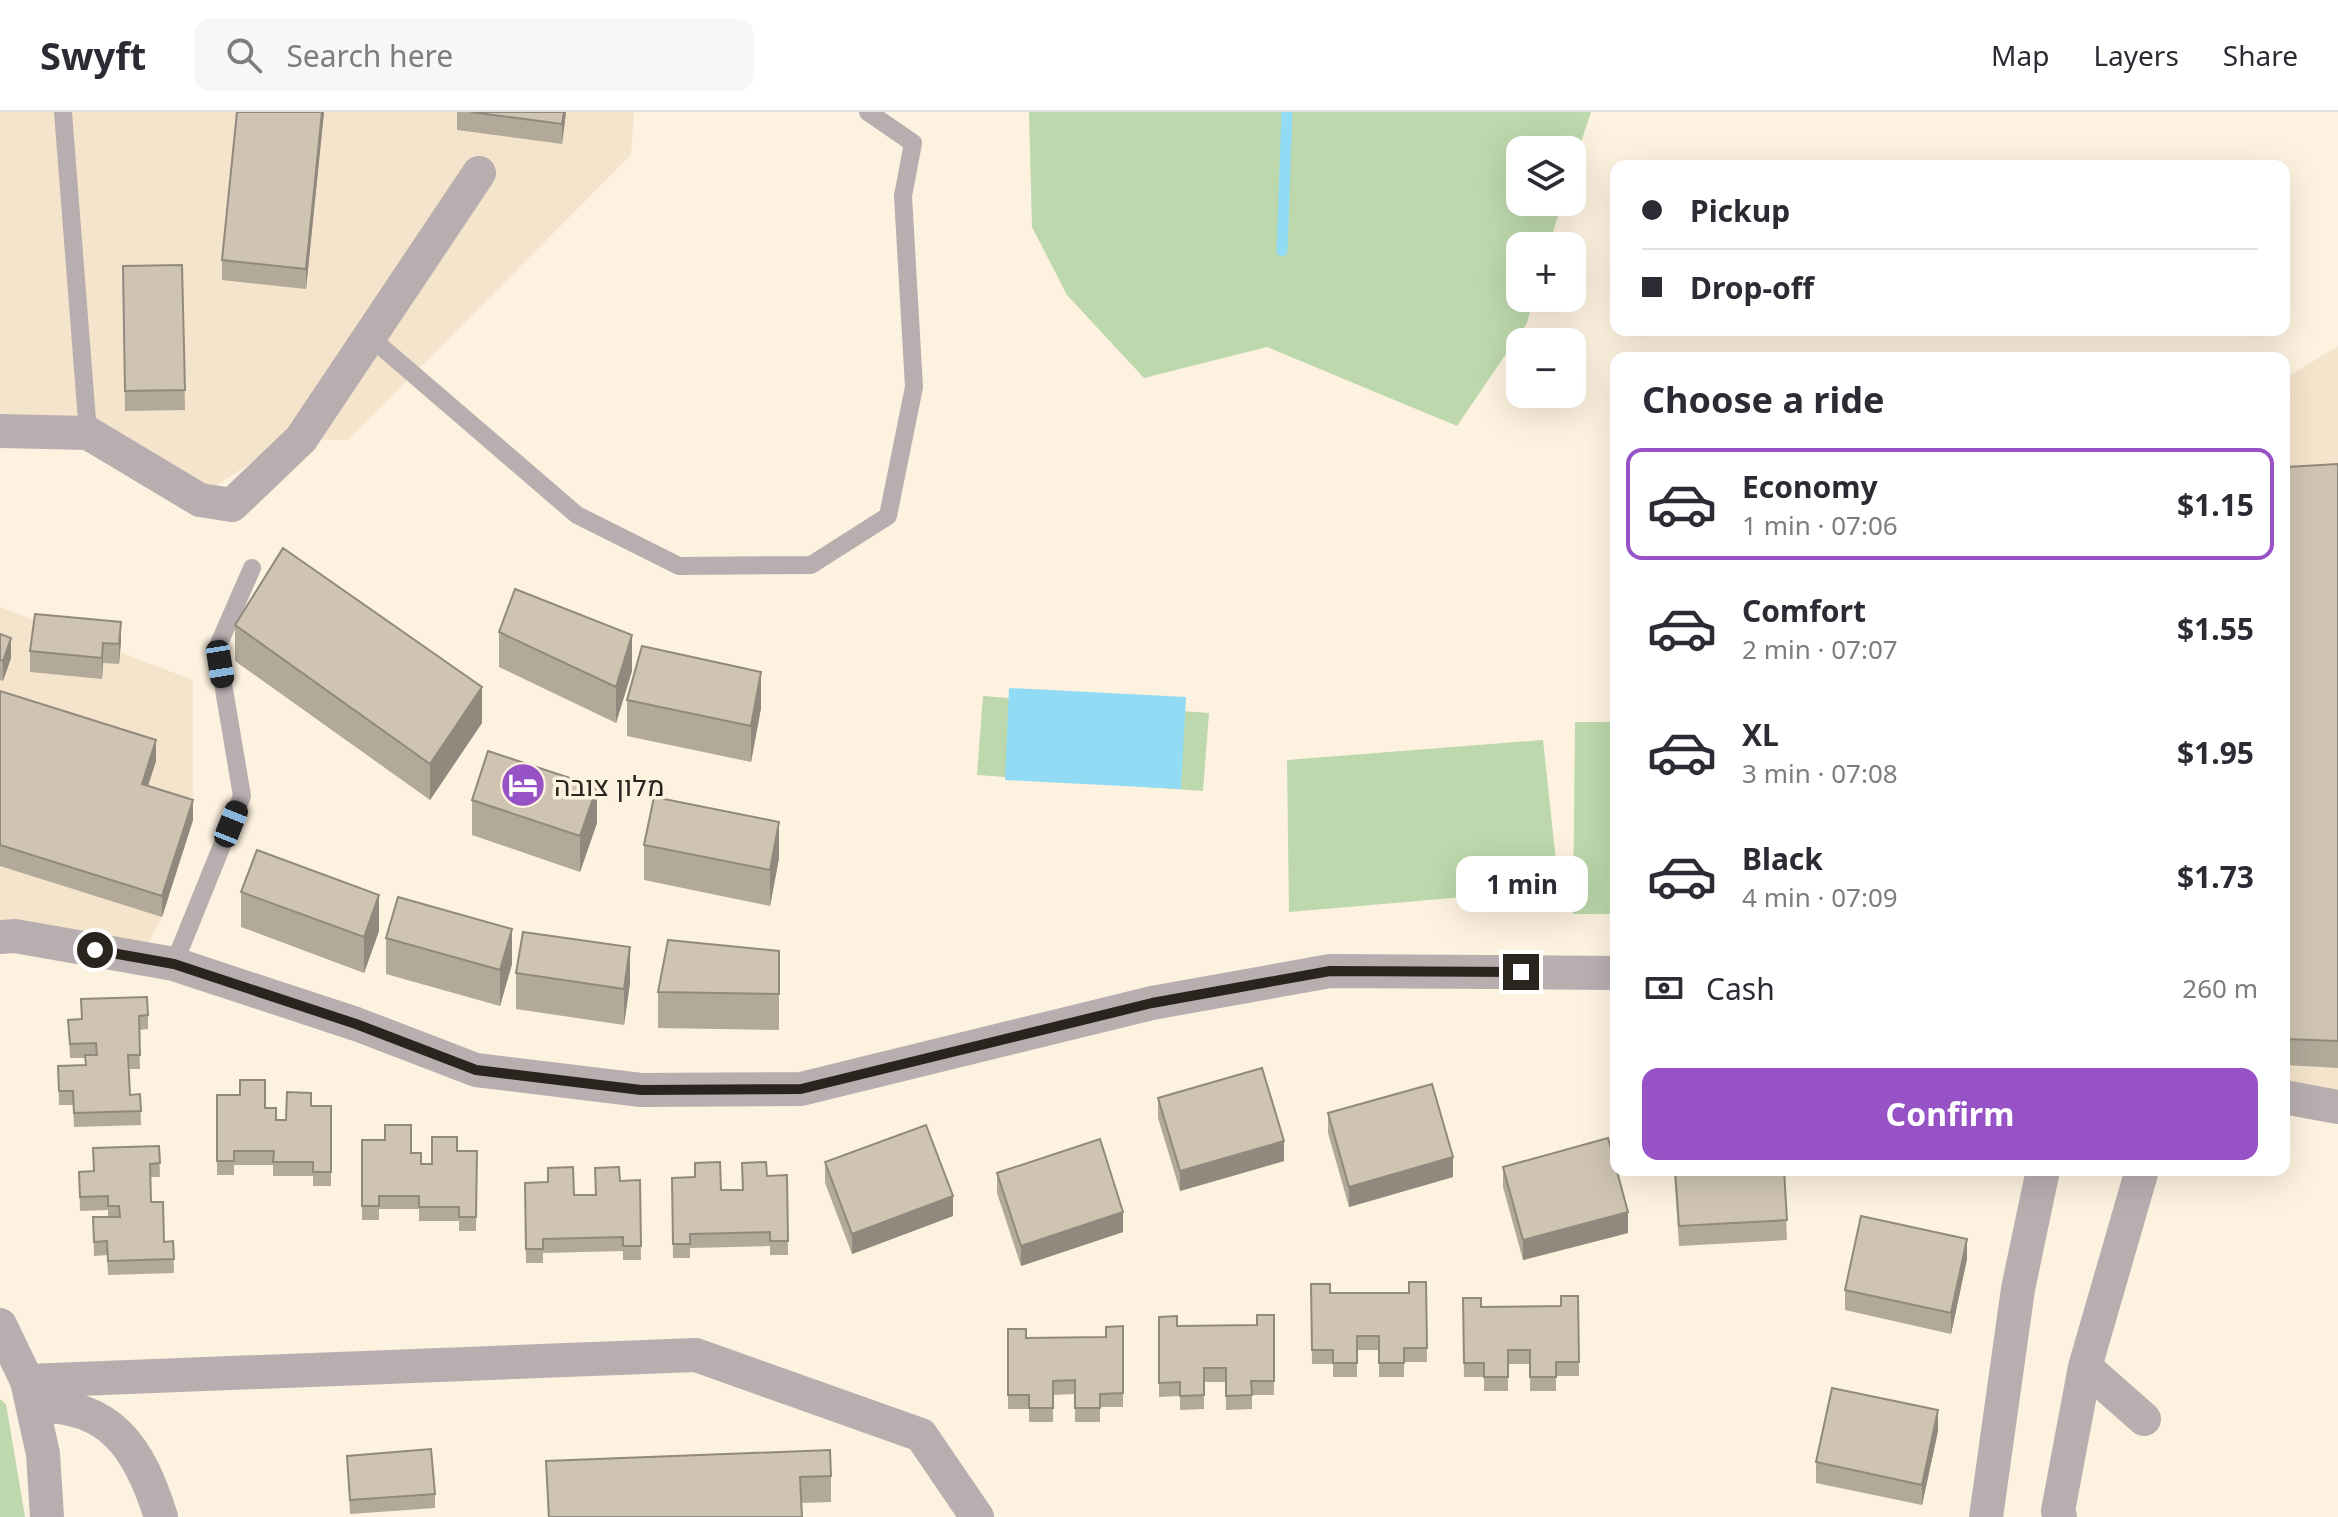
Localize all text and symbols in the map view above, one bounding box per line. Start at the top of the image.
search box [194,19,754,91]
text: Swyft [40,29,146,81]
icon: search [222,33,266,77]
text: Search here [286,35,453,76]
text: Map [1991,36,2049,74]
text: Layers [2093,36,2179,74]
text: Share [2223,36,2298,74]
map controls [1506,136,1586,408]
button: layers [1506,136,1586,216]
text: Pickup [1690,190,1790,231]
button: + [1506,232,1586,312]
text: Drop-off [1690,267,1814,308]
button: − [1506,328,1586,408]
text: Choose a ride [1642,375,1884,424]
text: Economy [1742,466,1878,507]
icon: car [1646,468,1718,540]
text: $1.15 [2177,484,2254,525]
text: 1 min · 07:06 [1742,507,1898,543]
text: Comfort [1742,590,1866,631]
icon: car [1646,592,1718,664]
text: $1.55 [2177,608,2254,649]
text: 2 min · 07:07 [1742,631,1898,667]
car [204,638,236,690]
text: XL [1742,714,1779,755]
icon: car [1646,716,1718,788]
text: $1.95 [2177,732,2254,773]
text: 3 min · 07:08 [1742,755,1898,791]
hotel icon: מלון צובה [499,761,547,809]
place label: מלון צובה [554,766,665,804]
car [211,797,251,851]
text: Black [1742,838,1823,879]
icon: car [1646,840,1718,912]
callout: 1 min [1455,856,1587,912]
text: $1.73 [2177,856,2254,897]
text: 1 min [1486,866,1558,902]
text: 4 min · 07:09 [1742,879,1898,915]
route start [77,932,113,968]
route end [1503,954,1539,990]
icon: cash [1642,966,1686,1010]
text: Cash [1706,968,1775,1009]
text: 260 m [2182,970,2258,1006]
button: Confirm [1642,1068,2258,1160]

